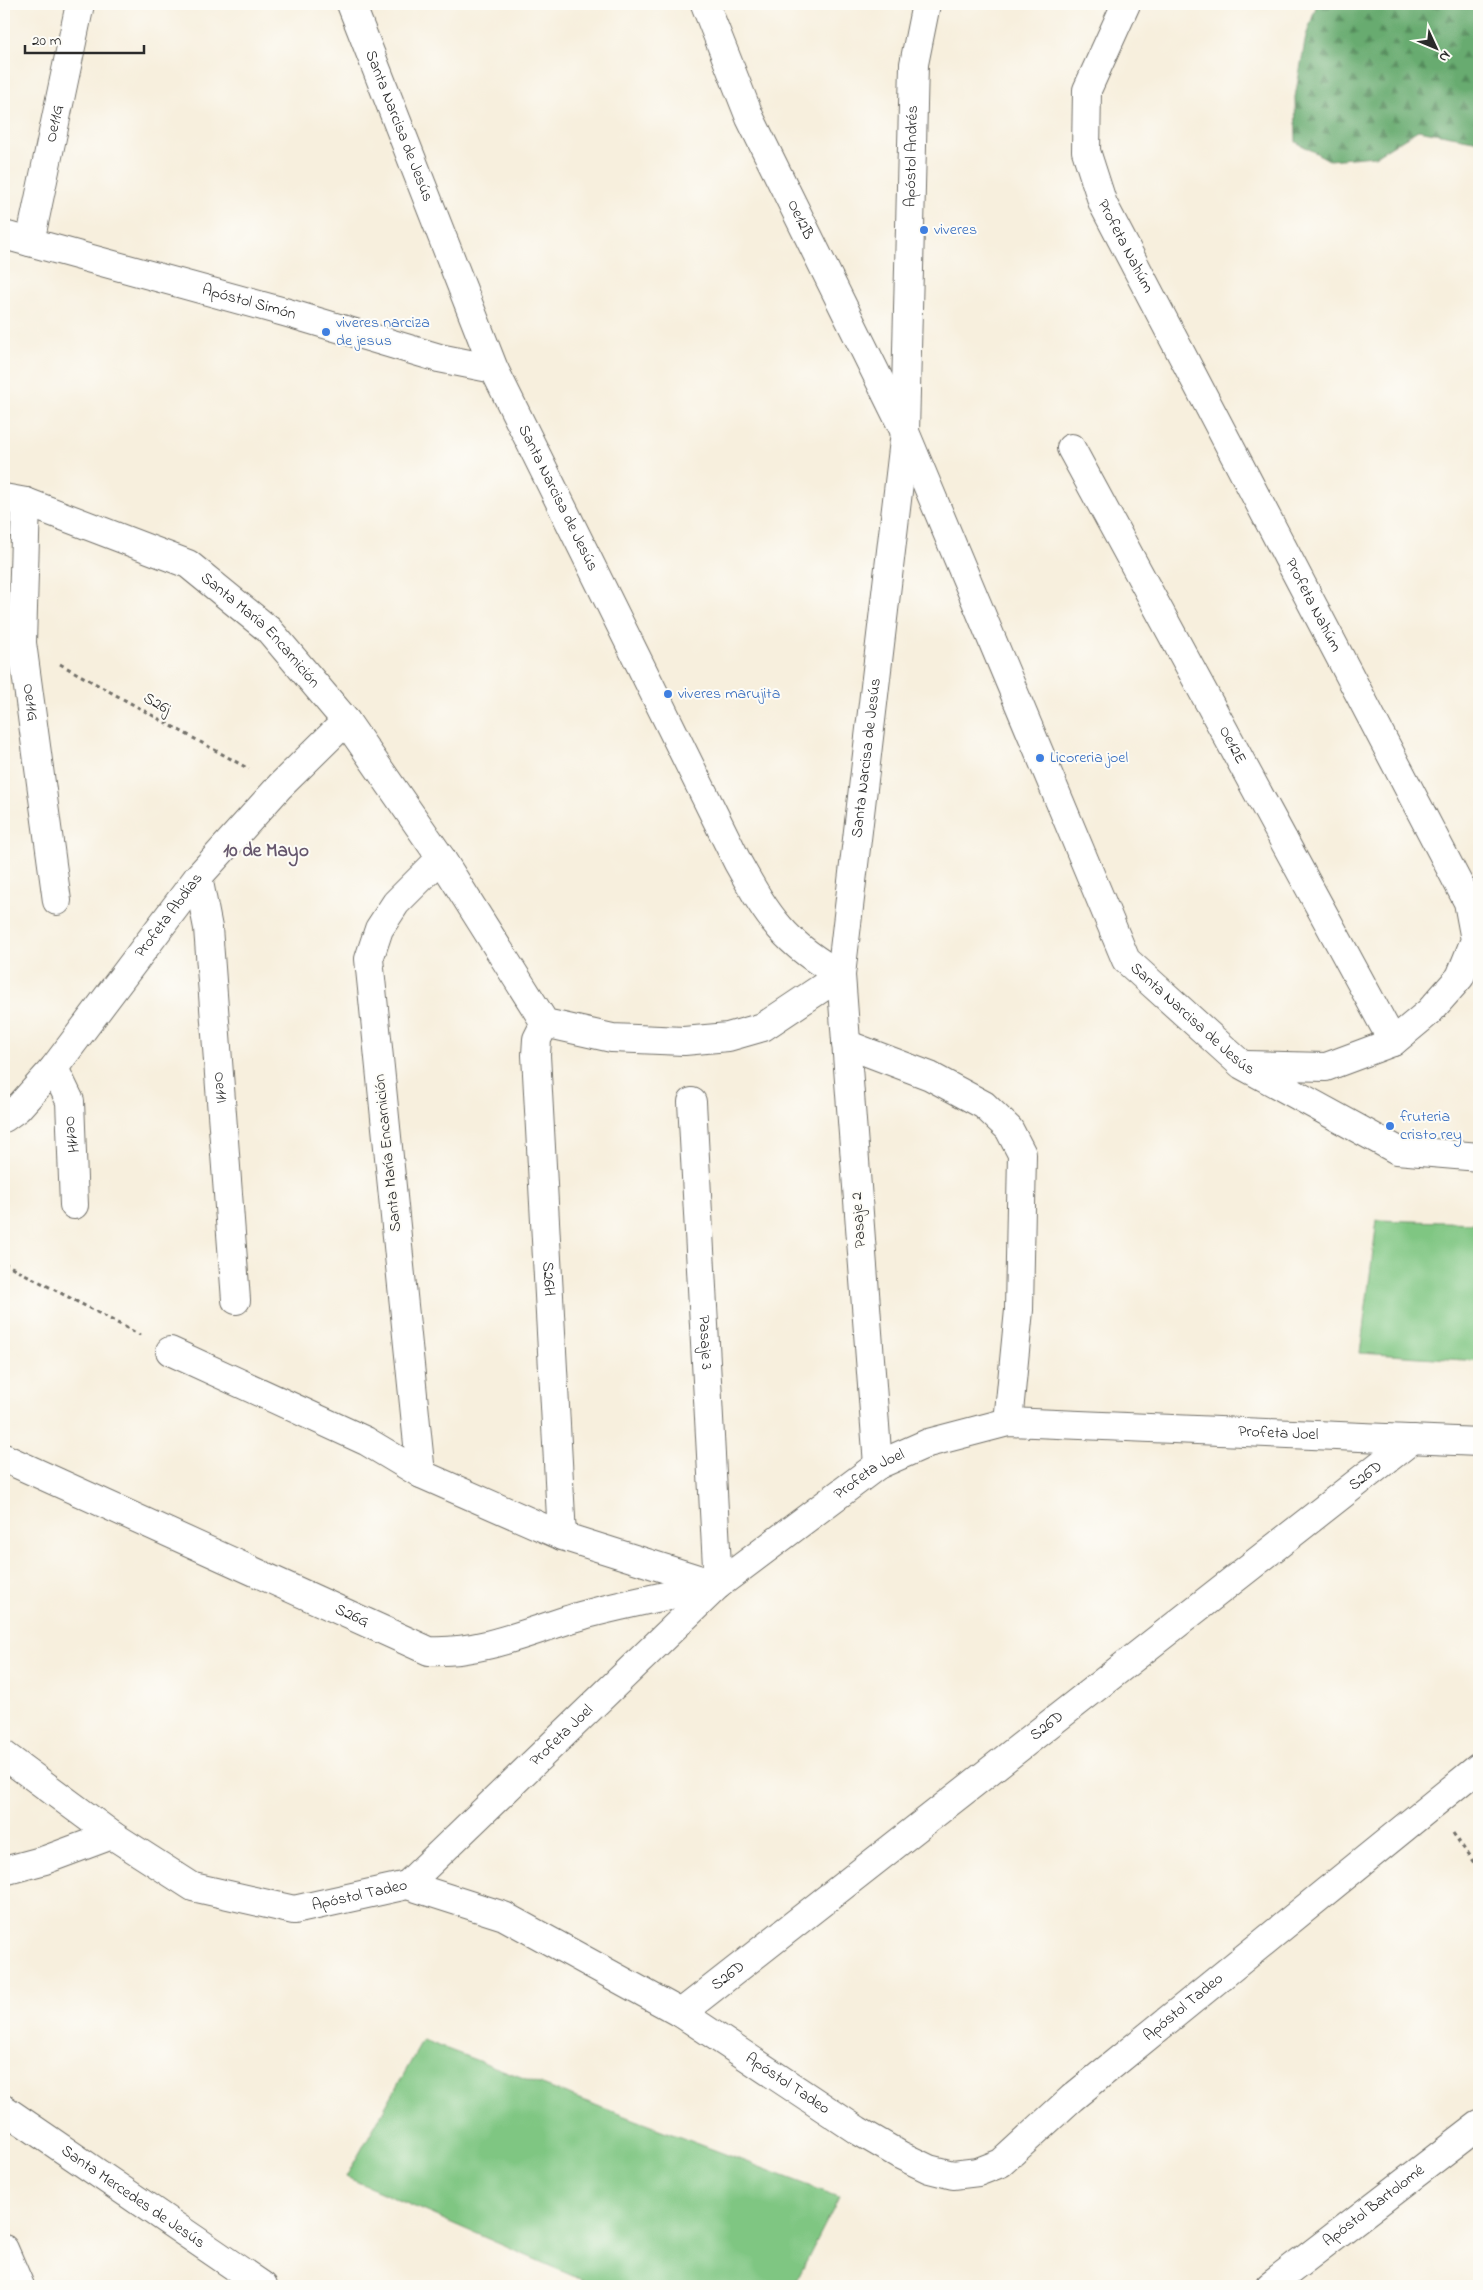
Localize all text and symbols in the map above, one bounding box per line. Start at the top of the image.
scale bar [25,22,144,54]
north arrow [1410,22,1460,72]
text: 20 m [32,30,62,52]
text: N [1433,45,1455,67]
street label: Santa Narcisa de Jesús [358,47,439,205]
street label: Oe11G [39,103,71,145]
street label: Apóstol Andrés [899,105,925,208]
street label: Profeta Nahúm [1091,195,1160,298]
street label: Oe12B [780,196,820,244]
place label: viveres [934,218,977,242]
marker: viveres [918,224,930,236]
street label: Apóstol Simón [199,278,299,327]
place label: viveres narciza de jesus [336,311,430,353]
marker: viveres narciza de jesus [320,326,332,338]
street label: Santa Narcisa de Jesús [511,421,604,575]
street label: Profeta Nahúm [1278,554,1347,656]
street label: Santa María Encarnición [195,566,326,694]
street label: Santa Narcisa de Jesús [845,677,888,839]
street label: Oe11G [16,682,44,723]
place label: viveres marujita [678,682,780,706]
street label: S26j [139,687,176,722]
marker: viveres marujita [662,688,674,700]
street label: Oe12E [1212,722,1252,769]
place label: Licoreria joel [1050,746,1129,770]
marker: Licoreria joel [1034,752,1046,764]
district label: 10 de Mayo [223,838,309,867]
street label: Profeta Abdías [129,868,209,963]
street label: Santa Narcisa de Jesús [1124,957,1259,1082]
street label: Oe11I [207,1071,233,1104]
street label: Santa María Encarnición [368,1073,408,1233]
place label: fruteria cristo rey [1400,1105,1462,1147]
street label: Oe11H [59,1115,84,1153]
marker: fruteria cristo rey [1384,1120,1396,1132]
street label: Pasaje 2 [845,1191,873,1249]
street label: S26H [535,1261,561,1297]
street label: Pasaje 3 [692,1315,718,1371]
street label: Profeta Joel [1238,1420,1319,1447]
street label: Profeta Joel [829,1443,909,1506]
street label: S26D [1344,1455,1388,1497]
street label: S26G [331,1598,373,1634]
street label: Profeta Joel [525,1699,599,1772]
street label: S26D [1025,1705,1069,1747]
street label: Apóstol Tadeo [310,1873,410,1918]
street label: S26D [706,1955,750,1997]
street label: Apóstol Tadeo [1138,1967,1229,2047]
street label: Apóstol Tadeo [740,2047,835,2121]
street label: Santa Mercedes de Jesús [56,2139,210,2255]
street label: Apóstol Bartolomé [1318,2158,1431,2253]

